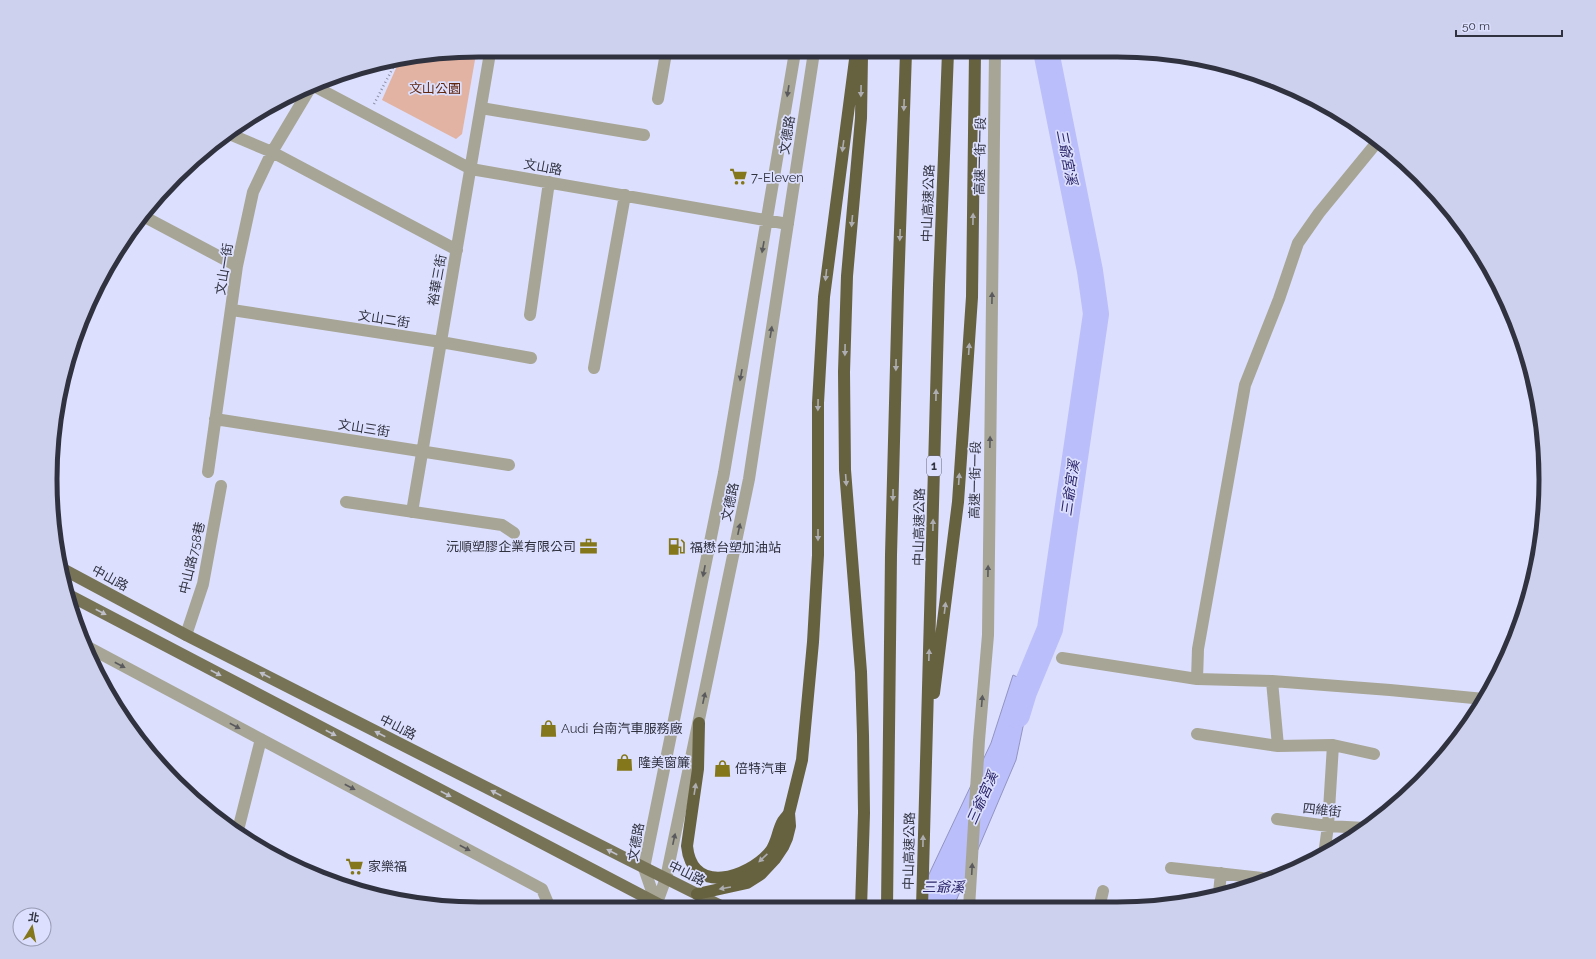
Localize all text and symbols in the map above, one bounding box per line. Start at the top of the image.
scale bar [1456,12,1562,38]
text: 50 m [1462,19,1490,33]
park label: 文山公園 [409,81,461,96]
one-way arrow [785,85,791,97]
one-way arrow [858,85,864,98]
one-way arrow [901,99,907,112]
street label: 文德路 [777,115,797,155]
street label: 高速一街一段 [972,117,988,195]
water label: 三爺宮溪 [1054,128,1081,188]
one-way arrow [840,140,846,152]
street label: 文山路 [522,156,564,178]
street label: 中山高速公路 [919,164,937,242]
supermarket icon: 7-Eleven [728,167,748,187]
place label: 7-Eleven [751,170,804,185]
one-way arrow [970,212,976,225]
one-way arrow [848,215,855,227]
one-way arrow [896,229,903,241]
one-way arrow [759,241,765,253]
street label: 文山一街 [213,242,235,296]
street label: 裕華三街 [425,253,449,307]
one-way arrow [823,269,829,281]
one-way arrow [989,291,995,304]
street label: 文山二街 [357,308,411,330]
one-way arrow [768,326,774,338]
one-way arrow [965,343,972,355]
one-way arrow [841,344,848,356]
one-way arrow [893,359,899,372]
one-way arrow [738,369,744,381]
one-way arrow [933,388,939,401]
one-way arrow [815,399,822,411]
street label: 文山三街 [337,417,391,439]
one-way arrow [987,435,993,448]
street label: 高速一街一段 [967,441,983,519]
road number: 1 [927,456,941,476]
water label: 三爺宮溪 [1058,457,1082,517]
one-way arrow [956,473,963,485]
one-way arrow [842,474,849,486]
street label: 文德路 [719,481,741,523]
street label: 中山高速公路 [911,488,927,566]
one-way arrow [890,489,896,502]
one-way arrow [930,518,936,531]
street label: 中山路758巷 [176,520,208,596]
one-way arrow [736,523,742,535]
one-way arrow [815,529,821,542]
office icon: 沅順塑膠企業有限公司 [579,536,599,556]
fuel station icon: 福懋台塑加油站 [667,537,687,557]
place label: 沅順塑膠企業有限公司 [446,539,576,554]
place label: 福懋台塑加油站 [690,540,781,555]
street label: 中山路 [89,562,131,594]
one-way arrow [985,564,991,577]
one-way arrow [701,565,707,578]
one-way arrow [942,602,948,614]
one-way arrow [95,609,107,616]
one-way arrow [925,649,932,661]
one-way arrow [114,662,126,668]
one-way arrow [210,669,222,676]
one-way arrow [259,672,270,678]
one-way arrow [702,692,708,704]
one-way arrow [979,695,985,707]
street label: 中山路 [377,711,419,743]
shop icon: Audi 台南汽車服務廠 [538,718,558,738]
place label: Audi 台南汽車服務廠 [561,721,683,736]
one-way arrow [229,722,241,729]
one-way arrow [325,730,337,736]
one-way arrow [375,731,386,737]
shop icon: 隆美窗簾 [615,752,635,772]
place label: 隆美窗簾 [638,755,690,770]
shop icon: 倍特汽車 [712,758,732,778]
place label: 倍特汽車 [735,761,787,776]
water label: 三爺宮溪 [963,767,1002,827]
one-way arrow [344,783,356,790]
one-way arrow [692,783,698,795]
one-way arrow [441,790,452,797]
one-way arrow [491,790,502,796]
street label: 四維街 [1302,801,1342,819]
street label: 中山高速公路 [901,812,917,890]
street label: 文德路 [625,821,647,863]
one-way arrow [672,832,678,845]
one-way arrow [920,834,926,847]
one-way arrow [459,845,470,851]
one-way arrow [606,849,618,855]
one-way arrow [758,854,768,863]
supermarket icon: 家樂福 [345,856,365,876]
street label: 中山路 [666,858,708,888]
place label: 家樂福 [368,859,407,874]
one-way arrow [968,863,975,875]
water label: 三爺溪 [922,879,966,895]
one-way arrow [719,885,731,891]
north arrow [12,907,52,947]
text: 北 [27,910,40,925]

